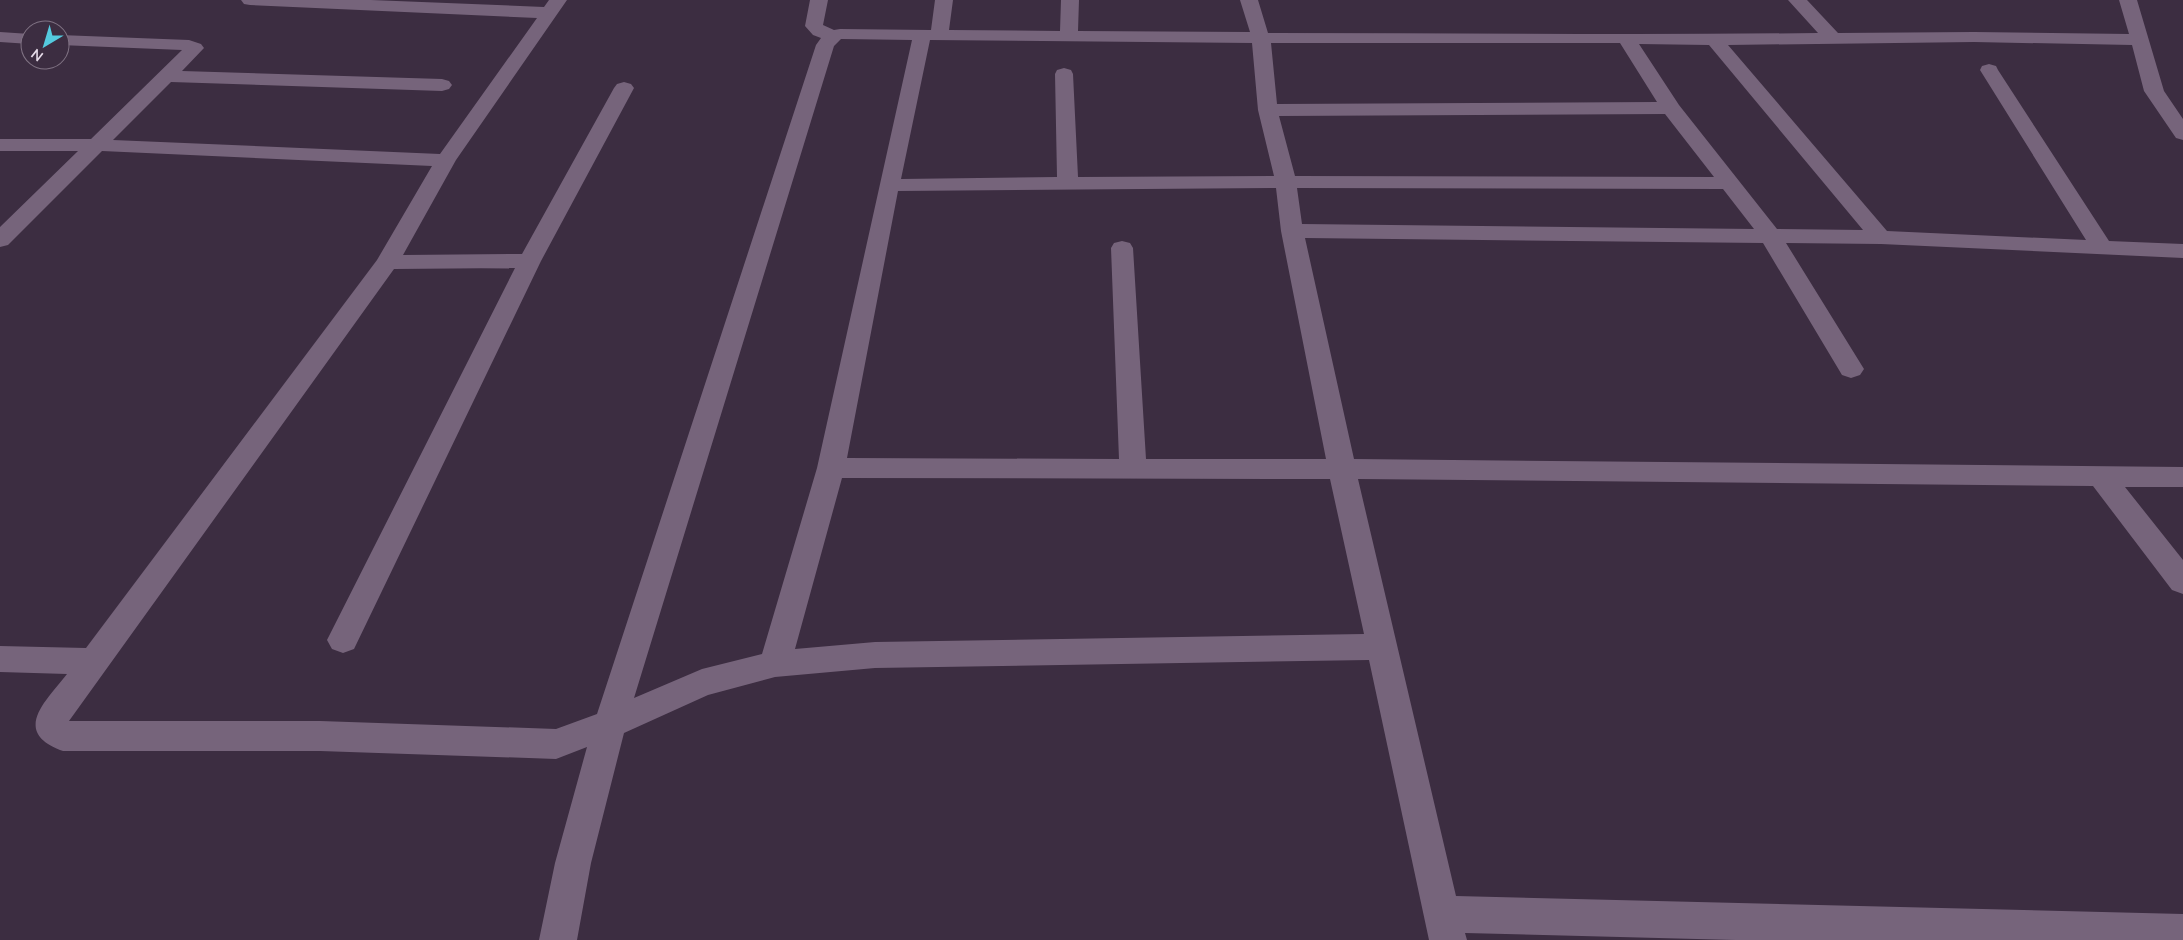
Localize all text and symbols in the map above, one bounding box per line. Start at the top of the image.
north arrow [20,20,70,70]
text: N [27,44,47,66]

